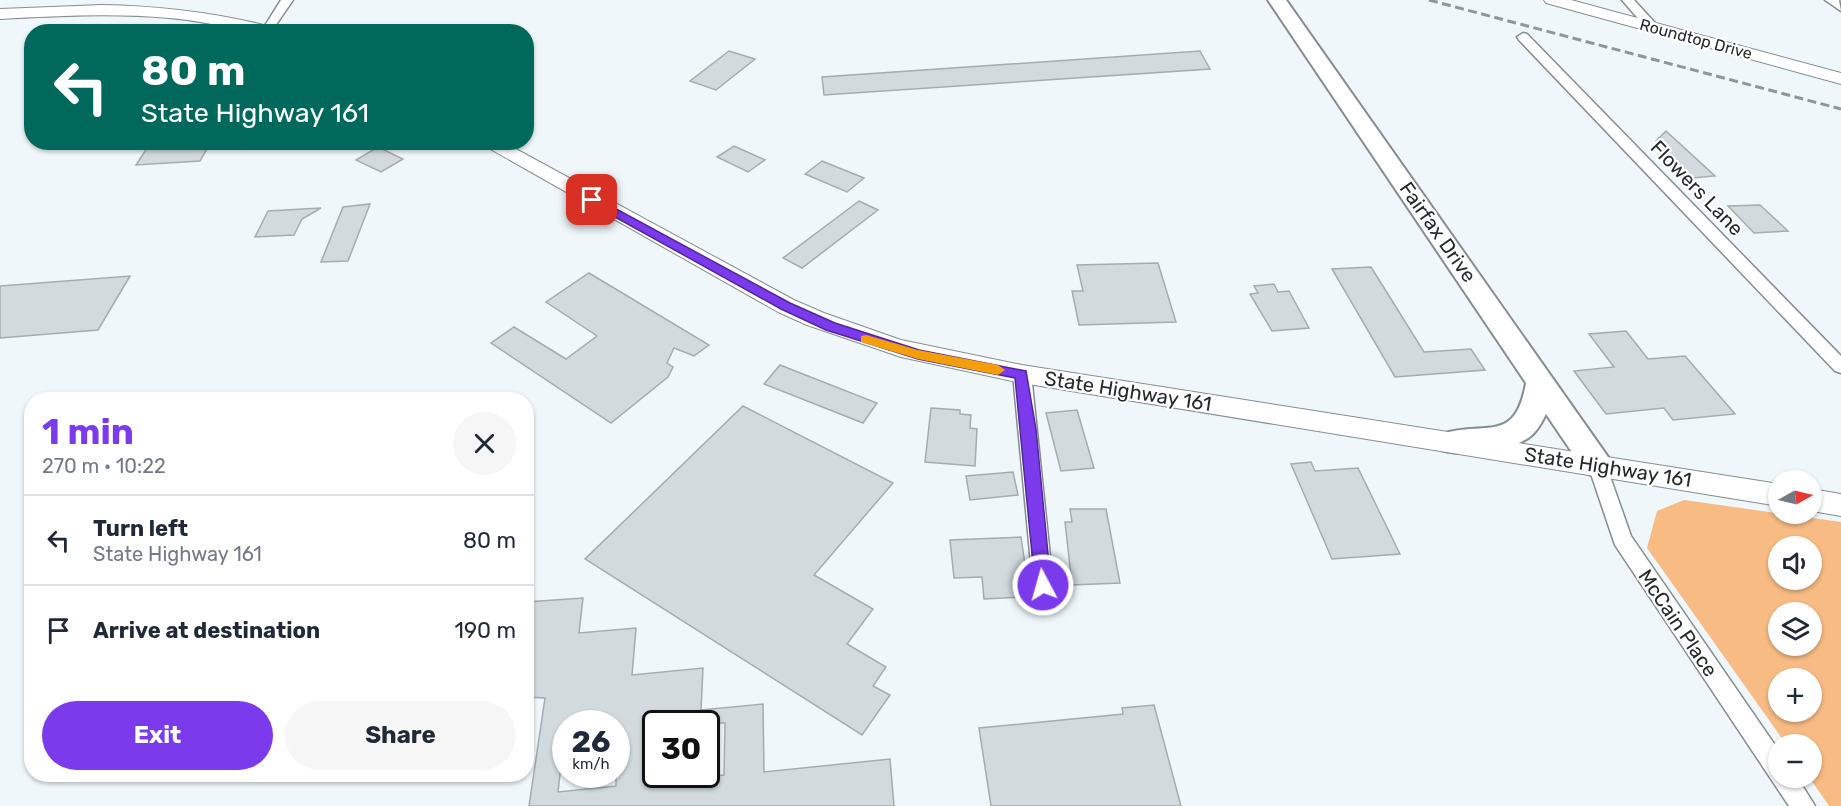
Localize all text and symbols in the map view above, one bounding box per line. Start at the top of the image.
street label: Roundtop Drive [1638,15,1754,63]
text: 80 m [141,46,245,96]
icon: left [42,48,120,126]
text: State Highway 161 [141,97,369,129]
street label: Flowers Lane [1646,135,1748,241]
pin [566,174,617,225]
street label: Fairfax Drive [1395,177,1481,287]
icon: arrive [575,183,608,216]
street label: State Highway 161 [1043,366,1213,416]
text: 1 min [42,410,134,453]
button: close [453,412,516,475]
street label: State Highway 161 [1523,442,1693,492]
text: 270 m · 10:22 [42,454,166,478]
north arrow [1768,470,1822,524]
map controls [1768,470,1822,788]
text: Turn left [93,515,188,542]
icon: left [42,524,75,557]
text: 80 m [463,527,516,554]
button: sound [1768,536,1822,590]
text: State Highway 161 [93,542,262,566]
position arrow [1011,553,1075,617]
street label: McCain Place [1633,565,1723,681]
button: layers [1768,602,1822,656]
icon: arrive [42,614,75,647]
text: Arrive at destination [93,617,320,644]
text: 190 m [455,617,516,644]
button: + [1768,668,1822,722]
button: Exit [42,701,273,770]
button: Share [285,701,516,770]
speed limit sign: 30 [642,710,720,788]
text: 26 [571,724,611,760]
button: − [1768,734,1822,788]
text: km/h [572,755,610,773]

